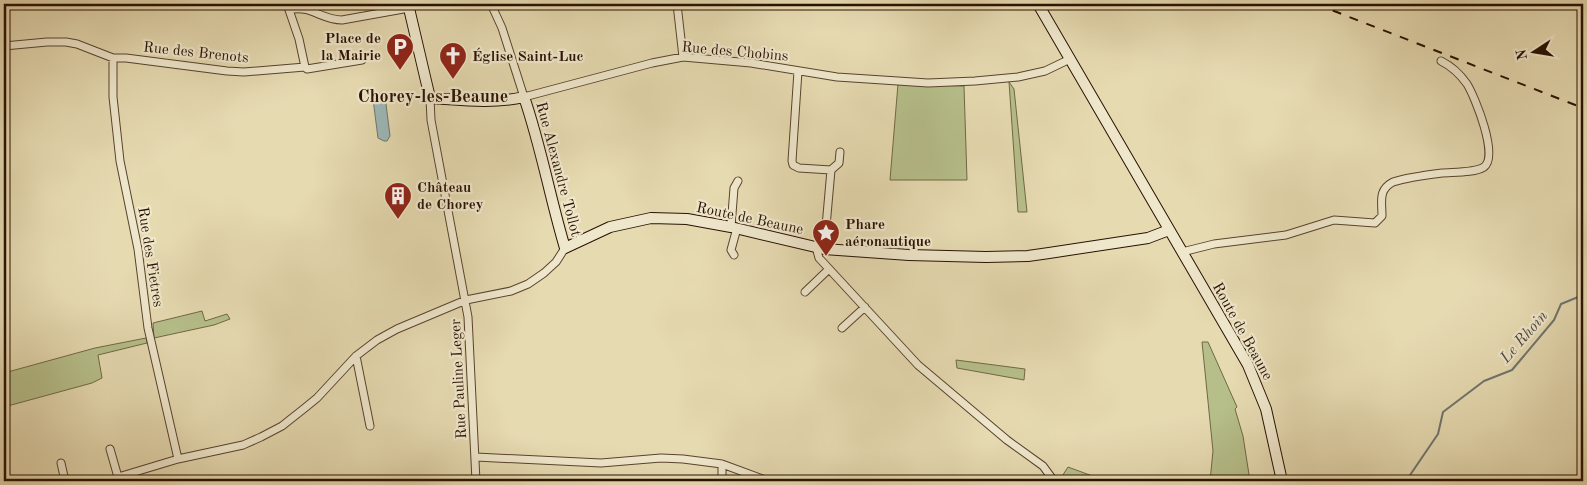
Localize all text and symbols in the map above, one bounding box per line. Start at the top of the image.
north arrow [1510,28,1560,78]
place label: Place de la Mairie [321,32,381,64]
parking icon: Place de la Mairie [385,32,415,71]
street label: Rue des Brenots [142,40,249,66]
street label: Rue des Chobins [681,40,789,65]
church icon: Église Saint-Luc [438,41,468,80]
place label: Église Saint-Luc [472,47,583,65]
text: N [1514,48,1530,61]
district label: Chorey-les-Beaune [358,88,508,106]
street label: Rue Alexandre Tollot [532,101,583,238]
building icon: Château de Chorey [383,181,413,220]
place label: Château de Chorey [417,181,484,213]
street label: Route de Beaune [695,201,805,238]
street label: Rue des Fietres [134,206,165,308]
place icon: Phare aéronautique [811,218,841,257]
place label: Phare aéronautique [845,218,931,250]
street label: Route de Beaune [1209,280,1275,383]
water label: Le Rhoin [1497,308,1551,367]
street label: Rue Pauline Leger [449,319,470,439]

